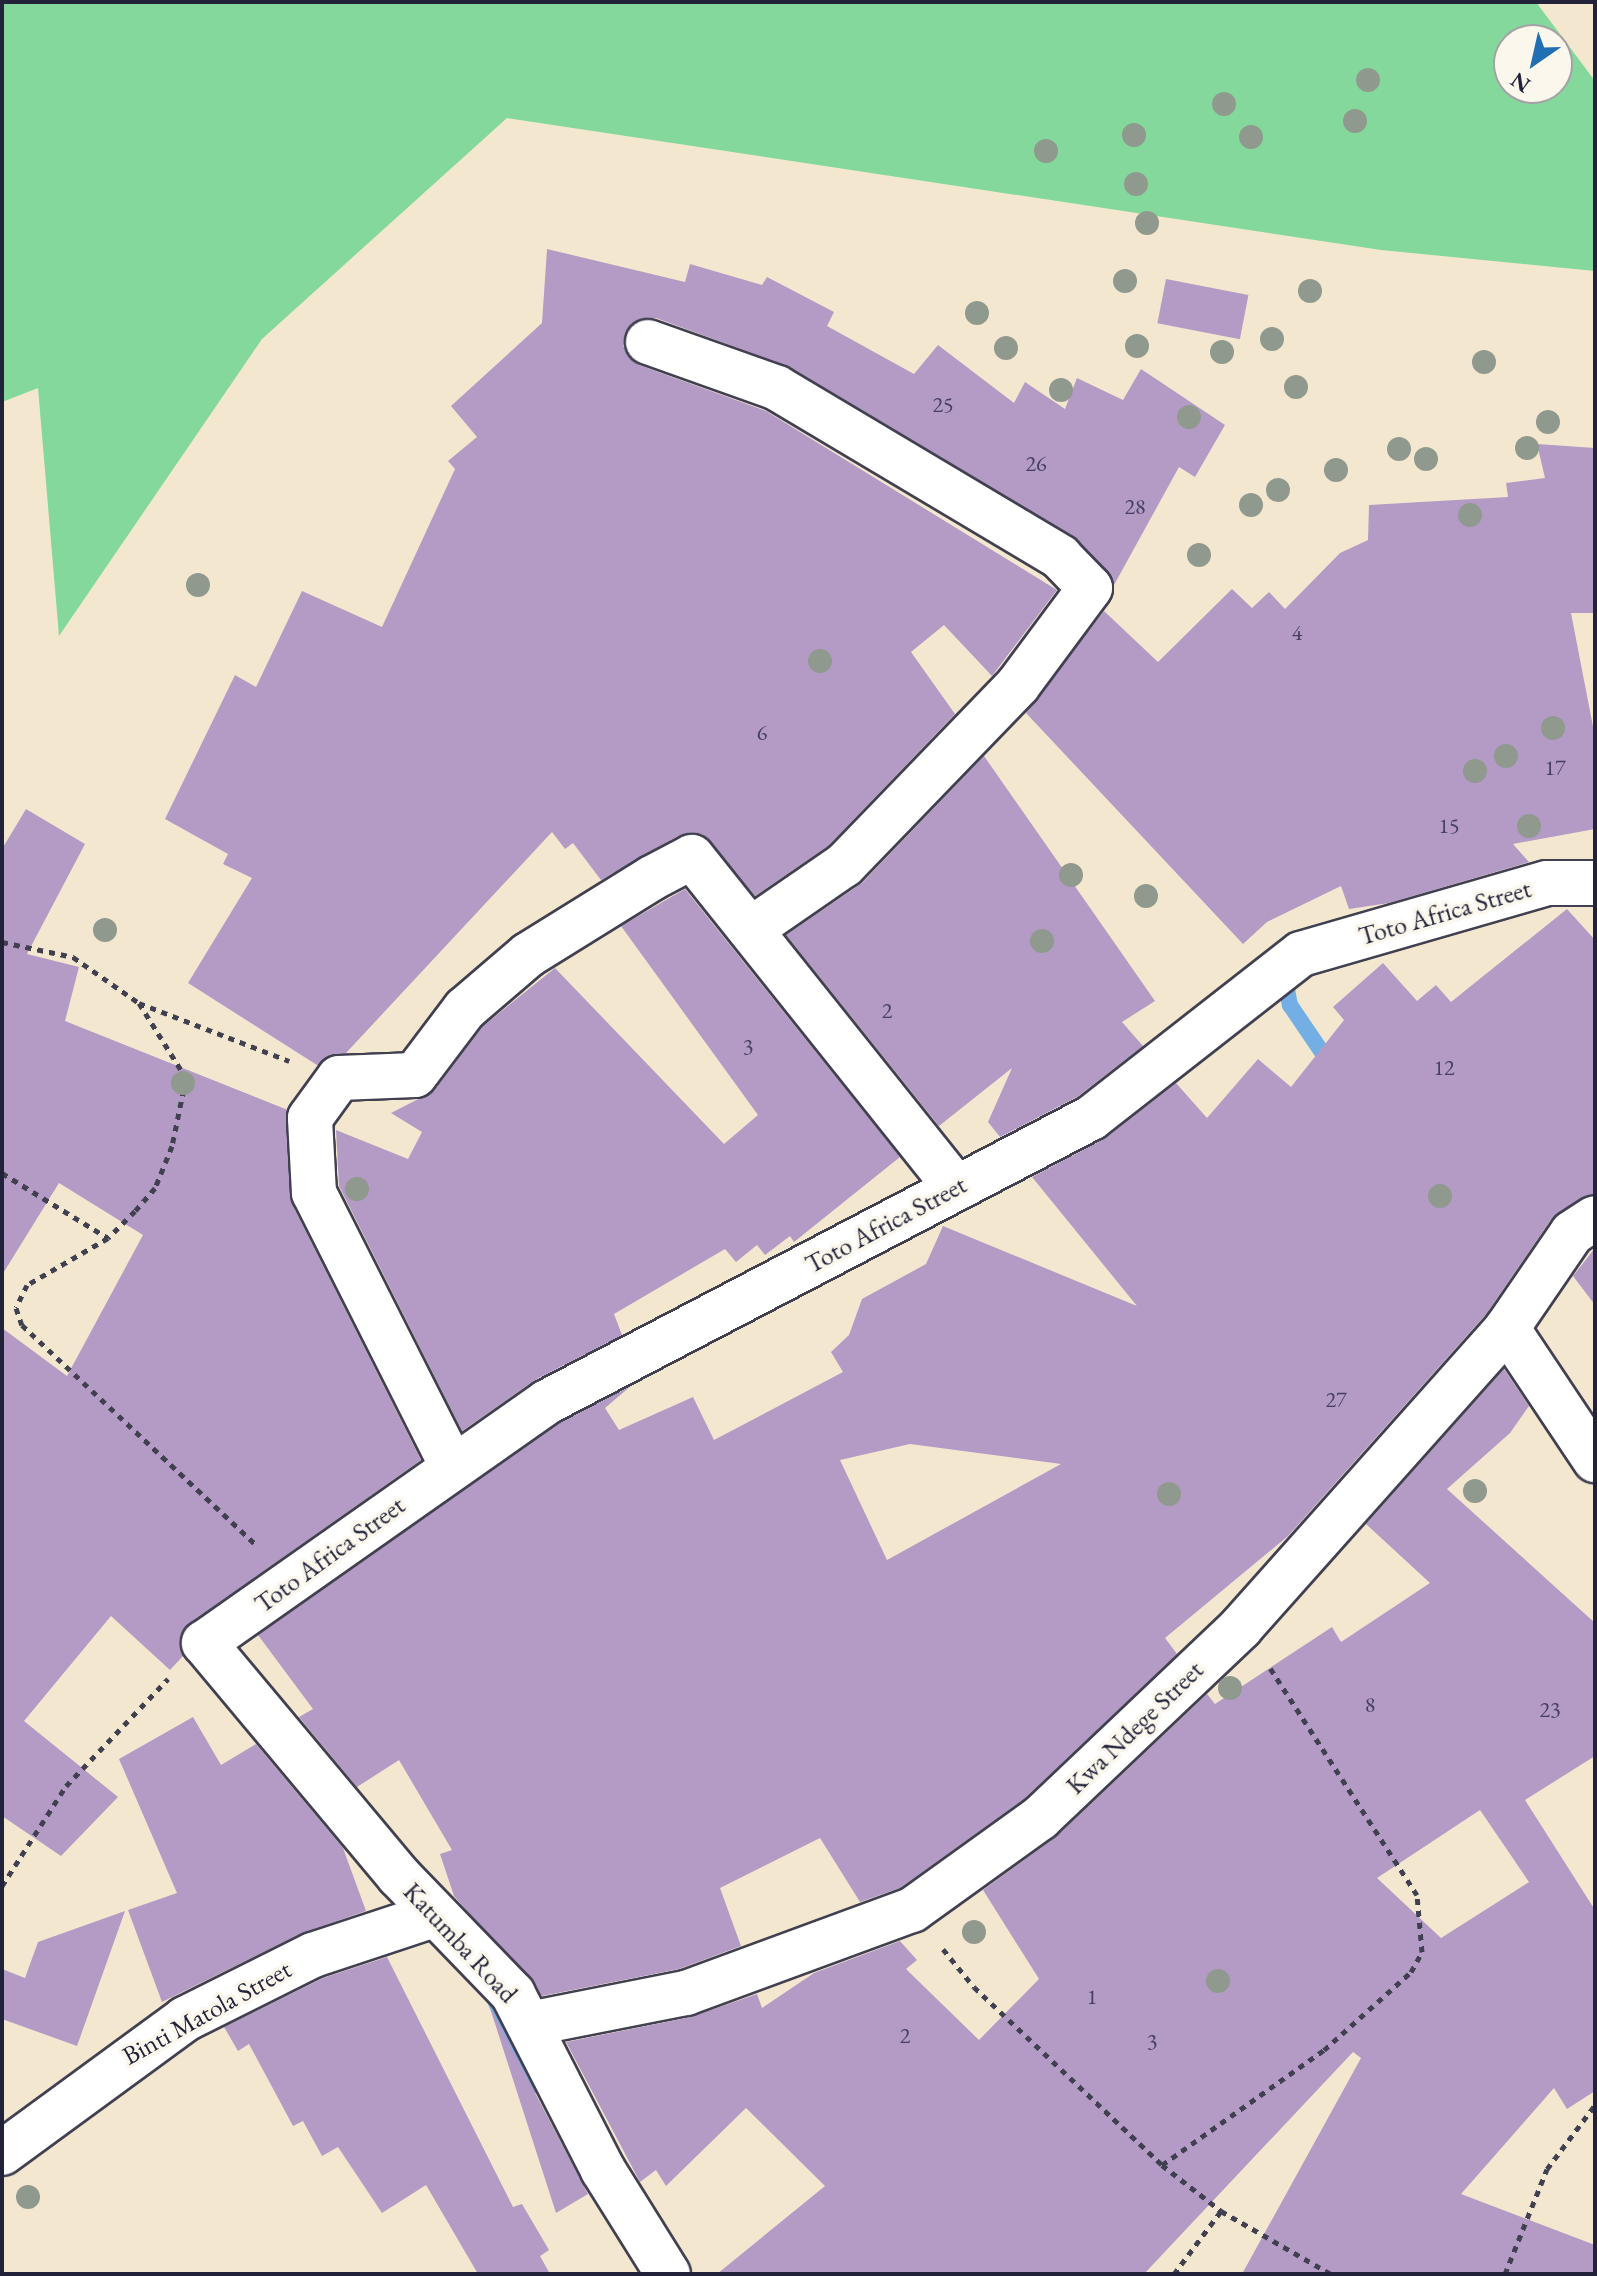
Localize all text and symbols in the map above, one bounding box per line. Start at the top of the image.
north arrow [1493,24,1573,104]
text: N [1505,66,1536,100]
house number: 25 [932,392,954,418]
house number: 26 [1025,451,1047,477]
house number: 28 [1124,494,1146,520]
house number: 4 [1292,620,1302,646]
house number: 6 [757,720,767,746]
house number: 17 [1544,755,1566,781]
house number: 15 [1438,813,1460,839]
street label: Toto Africa Street [1355,873,1535,953]
house number: 2 [882,998,892,1024]
house number: 3 [743,1034,753,1060]
house number: 12 [1433,1055,1455,1081]
street label: Toto Africa Street [800,1169,972,1281]
house number: 27 [1325,1387,1347,1413]
street label: Toto Africa Street [249,1490,411,1620]
street label: Kwa Ndege Street [1060,1655,1210,1801]
house number: 8 [1365,1692,1375,1718]
house number: 23 [1539,1697,1561,1723]
street label: Katumba Road [396,1876,524,2010]
street label: Binti Matola Street [117,1954,297,2072]
house number: 1 [1087,1984,1097,2010]
house number: 2 [900,2023,910,2049]
house number: 3 [1147,2029,1157,2055]

